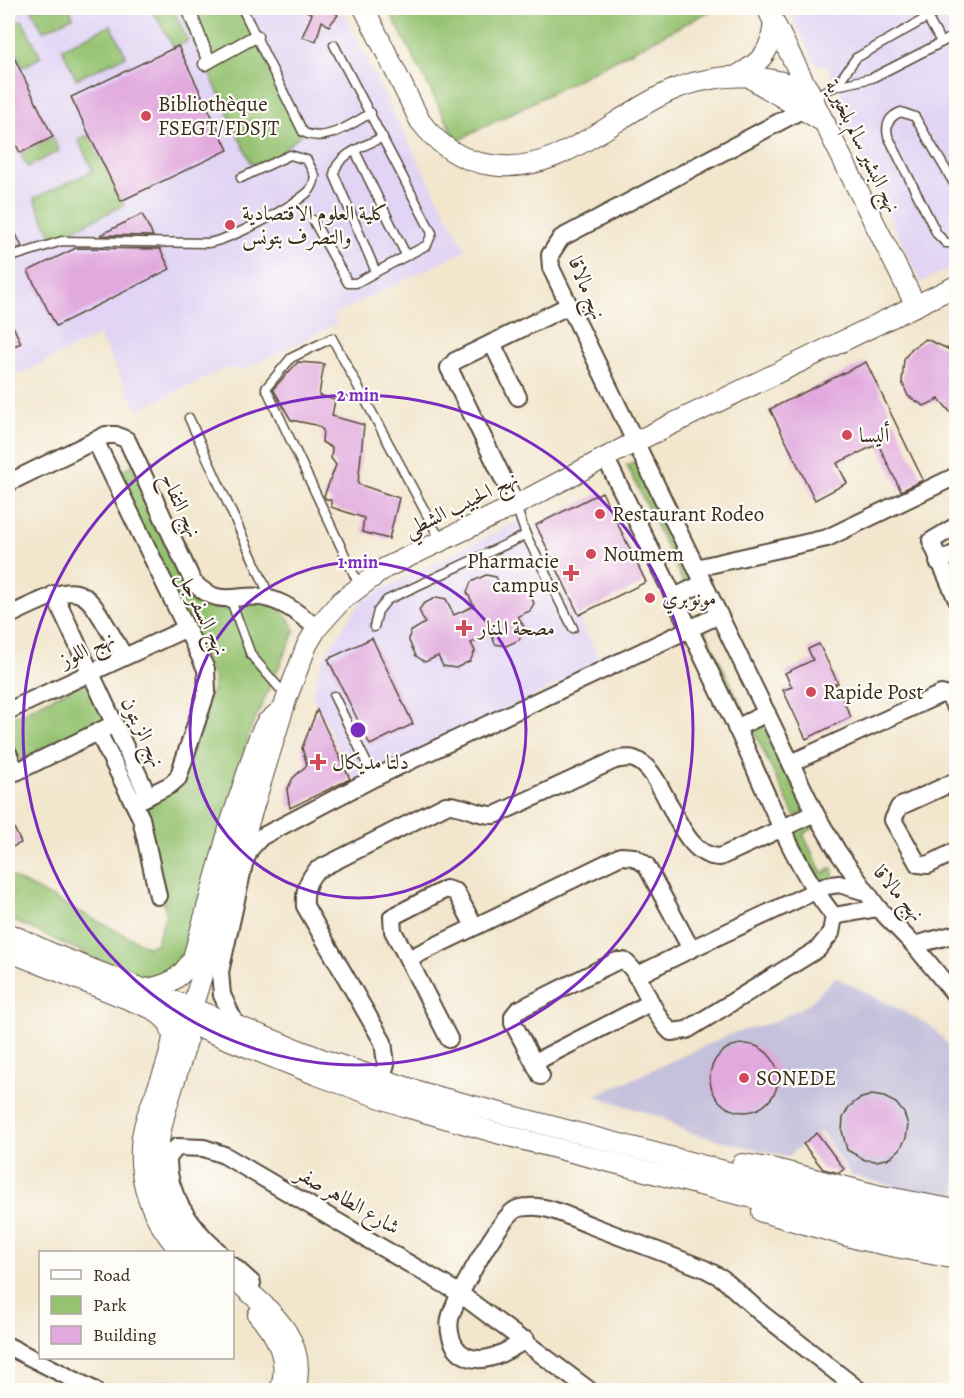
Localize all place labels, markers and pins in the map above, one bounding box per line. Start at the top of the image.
place label: Bibliothèque FSEGT/FDSJT [158,90,280,142]
marker: Bibliothèque FSEGT/FDSJT [139,109,153,123]
place label: كلية العلوم الاقتصادية والتصرف بتونس [242,199,388,251]
marker: كلية العلوم الاقتصادية والتصرف بتونس [223,218,237,232]
place label: أليسا [859,420,890,449]
marker: أليسا [840,428,854,442]
place label: Restaurant Rodeo [612,500,764,528]
marker: Restaurant Rodeo [593,507,607,521]
place label: Noumem [603,540,684,568]
place label: Pharmacie campus [467,547,559,599]
marker: Noumem [584,547,598,561]
marker: Pharmacie campus [564,566,578,580]
place label: مونوبري [662,584,716,614]
marker: مونوبري [643,591,657,605]
place label: مصحة المنار [476,614,555,642]
marker: مصحة المنار [455,619,473,637]
place label: Rapide Post [823,678,924,706]
marker: Rapide Post [804,685,818,699]
centre of rings [348,720,368,740]
place label: دلتا مديكال [332,748,409,776]
marker: دلتا مديكال [309,753,327,771]
place label: SONEDE [756,1064,836,1092]
marker: SONEDE [737,1071,751,1085]

